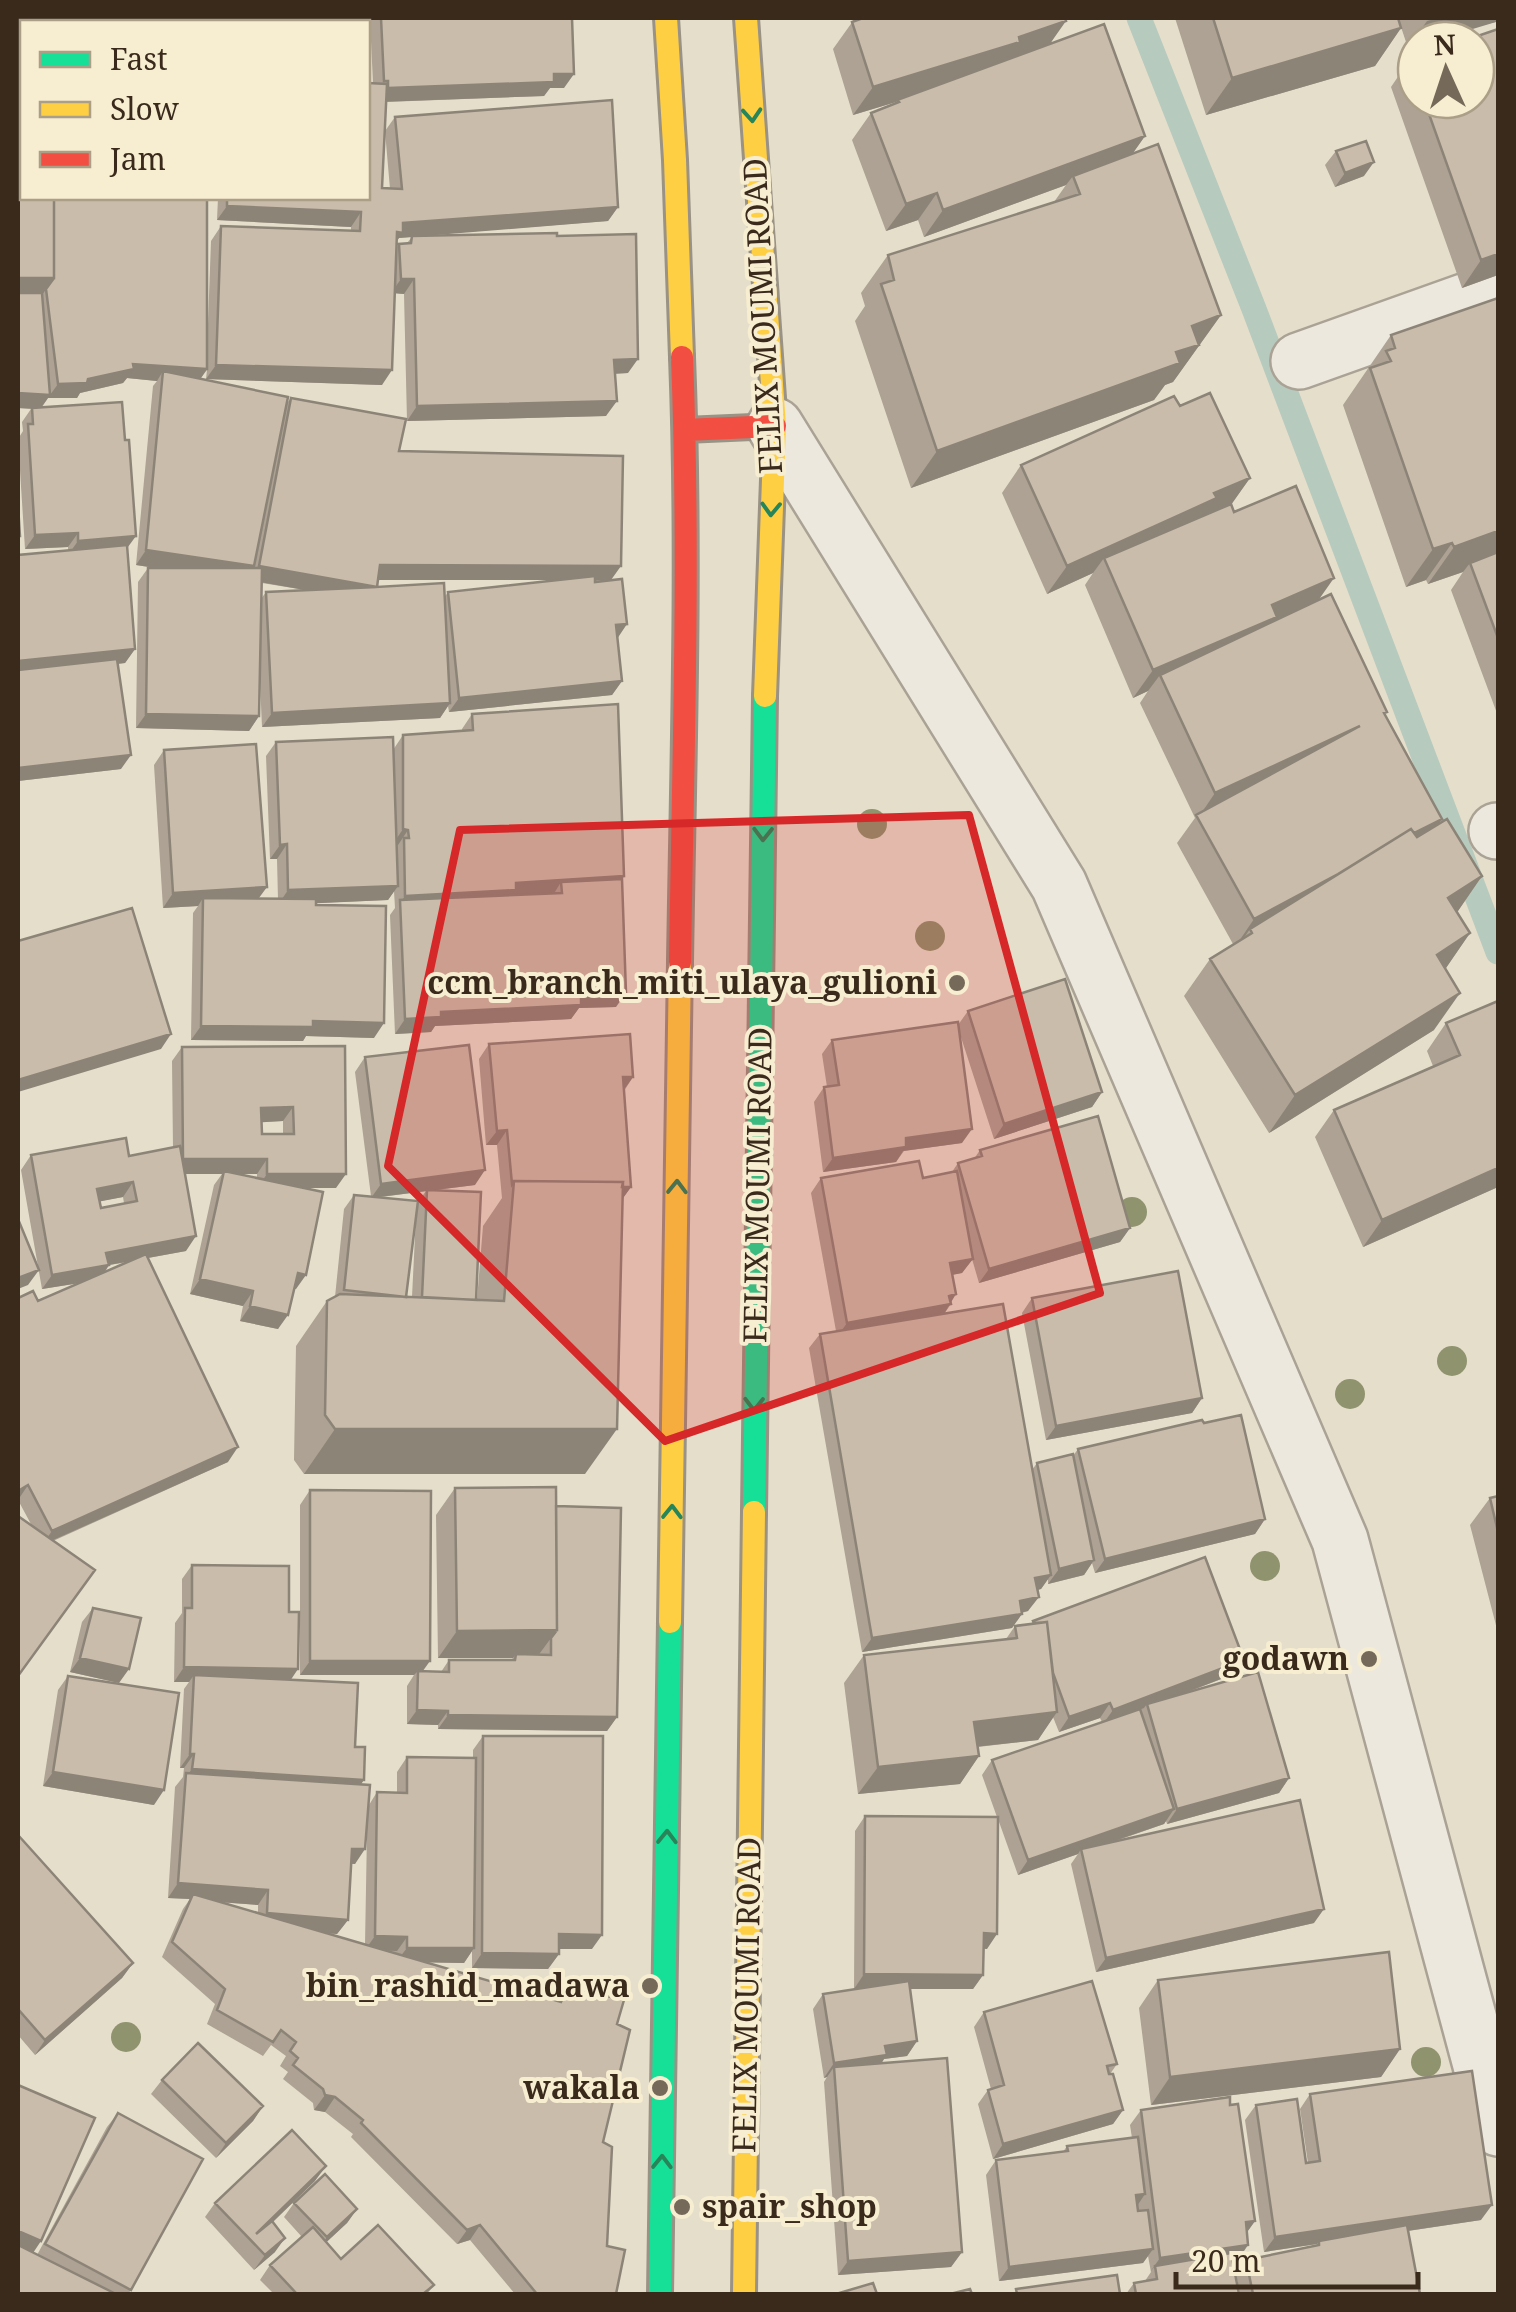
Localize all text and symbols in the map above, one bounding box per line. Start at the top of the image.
legend [20,20,370,200]
north arrow [1396,20,1496,120]
text: N [1433,24,1457,64]
text: Fast [110,38,167,79]
text: Slow [110,88,179,129]
one-way arrow [741,107,763,123]
text: Jam [109,138,166,179]
street label: FELIX MOUMI ROAD [732,157,791,475]
one-way arrow [761,501,782,517]
one-way arrow [752,826,774,842]
place label: ccm_branch_miti_ulaya_gulioni [427,960,937,1003]
marker: ccm_branch_miti_ulaya_gulioni [946,972,968,994]
street label: FELIX MOUMI ROAD [732,1027,781,1343]
one-way arrow [666,1179,688,1194]
one-way arrow [744,1396,765,1412]
one-way arrow [662,1504,683,1520]
place label: godawn [1223,1636,1349,1679]
marker: godawn [1358,1648,1380,1670]
one-way arrow [657,1829,678,1845]
street label: FELIX MOUMI ROAD [721,1837,770,2153]
place label: bin_rashid_madawa [306,1963,630,2006]
marker: bin_rashid_madawa [639,1975,661,1997]
place label: wakala [522,2065,640,2108]
marker: wakala [649,2077,671,2099]
one-way arrow [652,2154,673,2170]
place label: spair_shop [702,2184,877,2227]
marker: spair_shop [671,2196,693,2218]
scale bar [1176,2227,1418,2289]
text: 20 m [1191,2240,1261,2281]

